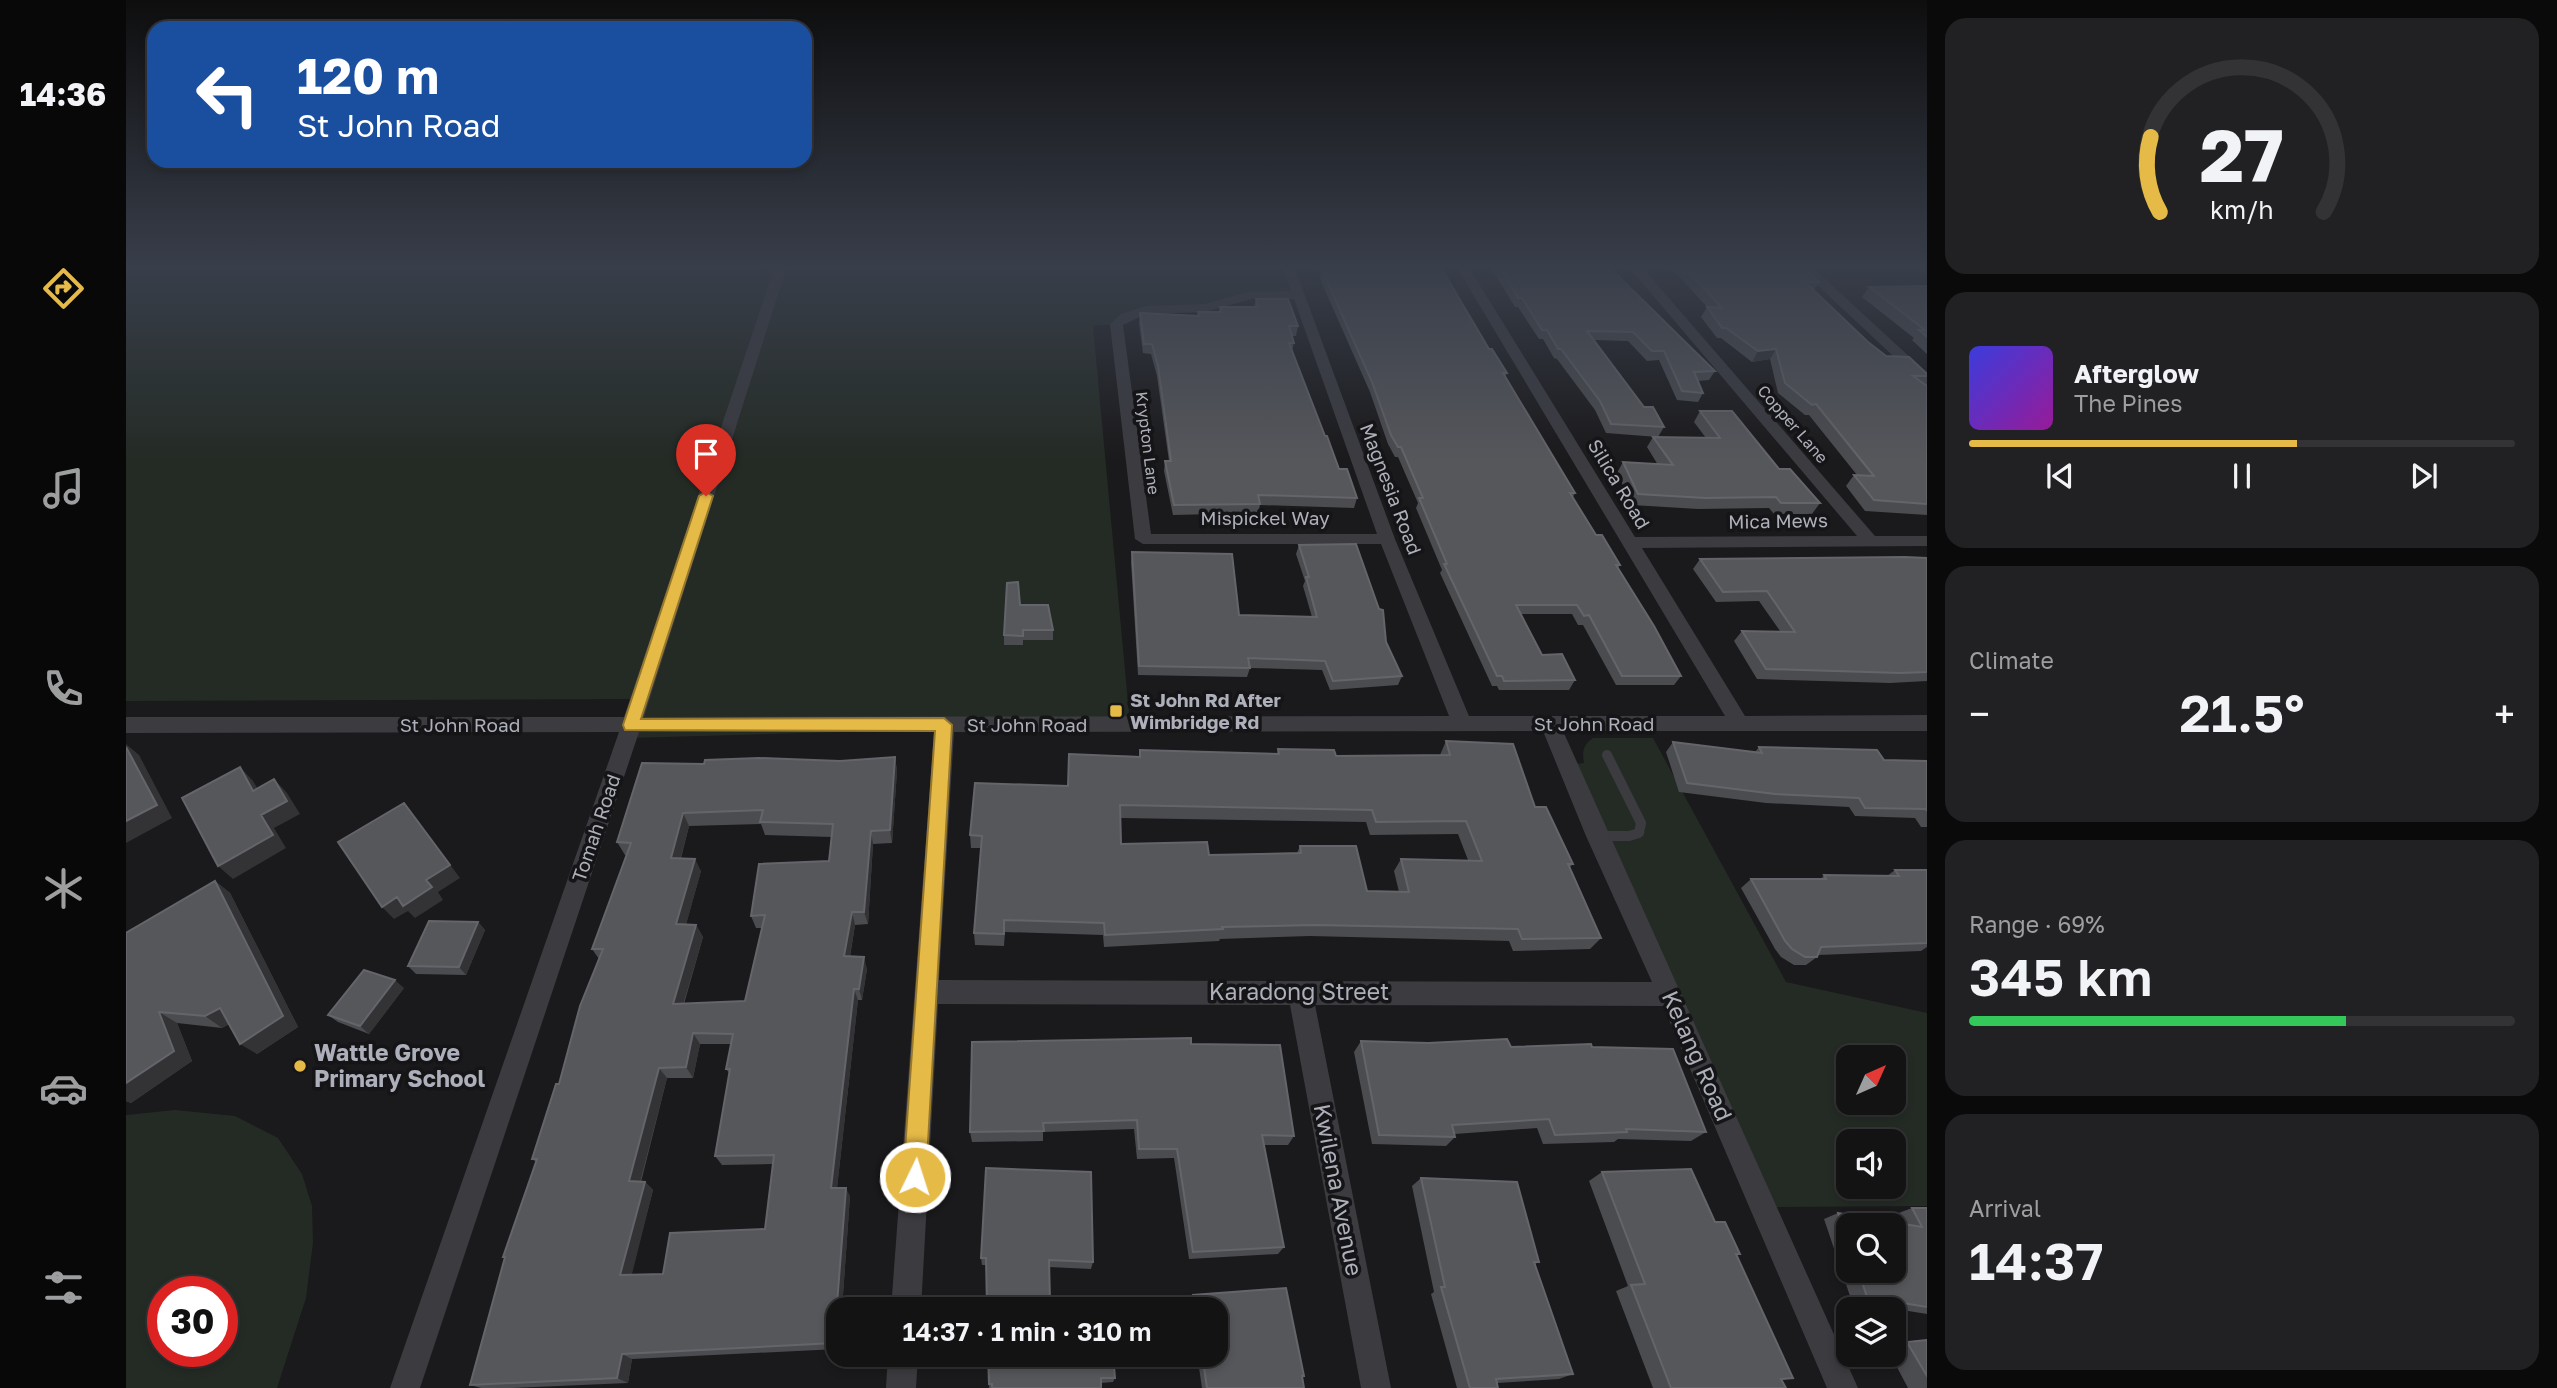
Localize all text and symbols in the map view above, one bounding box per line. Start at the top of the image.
text: 120 m [297,46,439,105]
icon: left [182,49,273,140]
text: 14:36 [20,75,106,113]
text: St John Road [297,106,500,144]
text: 27 [2200,111,2284,198]
text: km/h [2210,194,2274,225]
icon: directions [39,264,88,313]
text: Afterglow [2074,358,2199,389]
street label: Copper Lane [1754,381,1832,467]
text: The Pines [2074,389,2182,417]
street label: Krypton Lane [1132,390,1164,496]
street label: Magnesia Road [1356,420,1427,558]
pin [676,424,736,496]
icon: arrive [687,435,725,473]
street label: Silica Road [1584,435,1655,533]
icon: previous [2041,457,2079,495]
icon: pause [2223,457,2261,495]
icon: next [2405,457,2443,495]
icon: music [39,464,88,513]
street label: Mispickel Way [1200,506,1330,529]
street label: Mica Mews [1728,508,1828,533]
text: Climate [1969,646,2054,674]
icon: phone [39,664,88,713]
text: 21.5° [2180,681,2304,743]
place label: St John Rd After Wimbridge Rd [1130,688,1282,733]
text: − [1969,691,1990,736]
text: + [2494,691,2515,736]
marker: St John Rd After Wimbridge Rd [1108,703,1124,719]
street label: St John Road [1534,712,1654,735]
street label: St John Road [400,713,520,736]
street label: St John Road [967,713,1087,736]
street label: Tomah Road [566,771,625,885]
icon: climate [39,864,88,913]
text: Range · 69% [1969,910,2105,938]
text: 345 km [1969,945,2153,1007]
street label: Karadong Street [1209,977,1389,1005]
street label: Kelang Road [1657,986,1739,1125]
place label: Wattle Grove Primary School [314,1038,485,1092]
north arrow [1836,1045,1906,1115]
map controls [1836,1045,1906,1367]
marker: Wattle Grove Primary School [292,1058,308,1074]
icon: car [39,1064,88,1113]
street label: Kwilena Avenue [1309,1101,1369,1278]
button: sound [1836,1129,1906,1199]
position arrow [878,1140,952,1214]
text: Arrival [1969,1194,2041,1222]
button: search [1836,1213,1906,1283]
text: 14:37 [1969,1229,2103,1291]
icon: filters [39,1263,88,1312]
speed limit sign: 30 [147,1276,238,1367]
button: layers [1836,1297,1906,1367]
text: 14:37 · 1 min · 310 m [902,1316,1152,1347]

